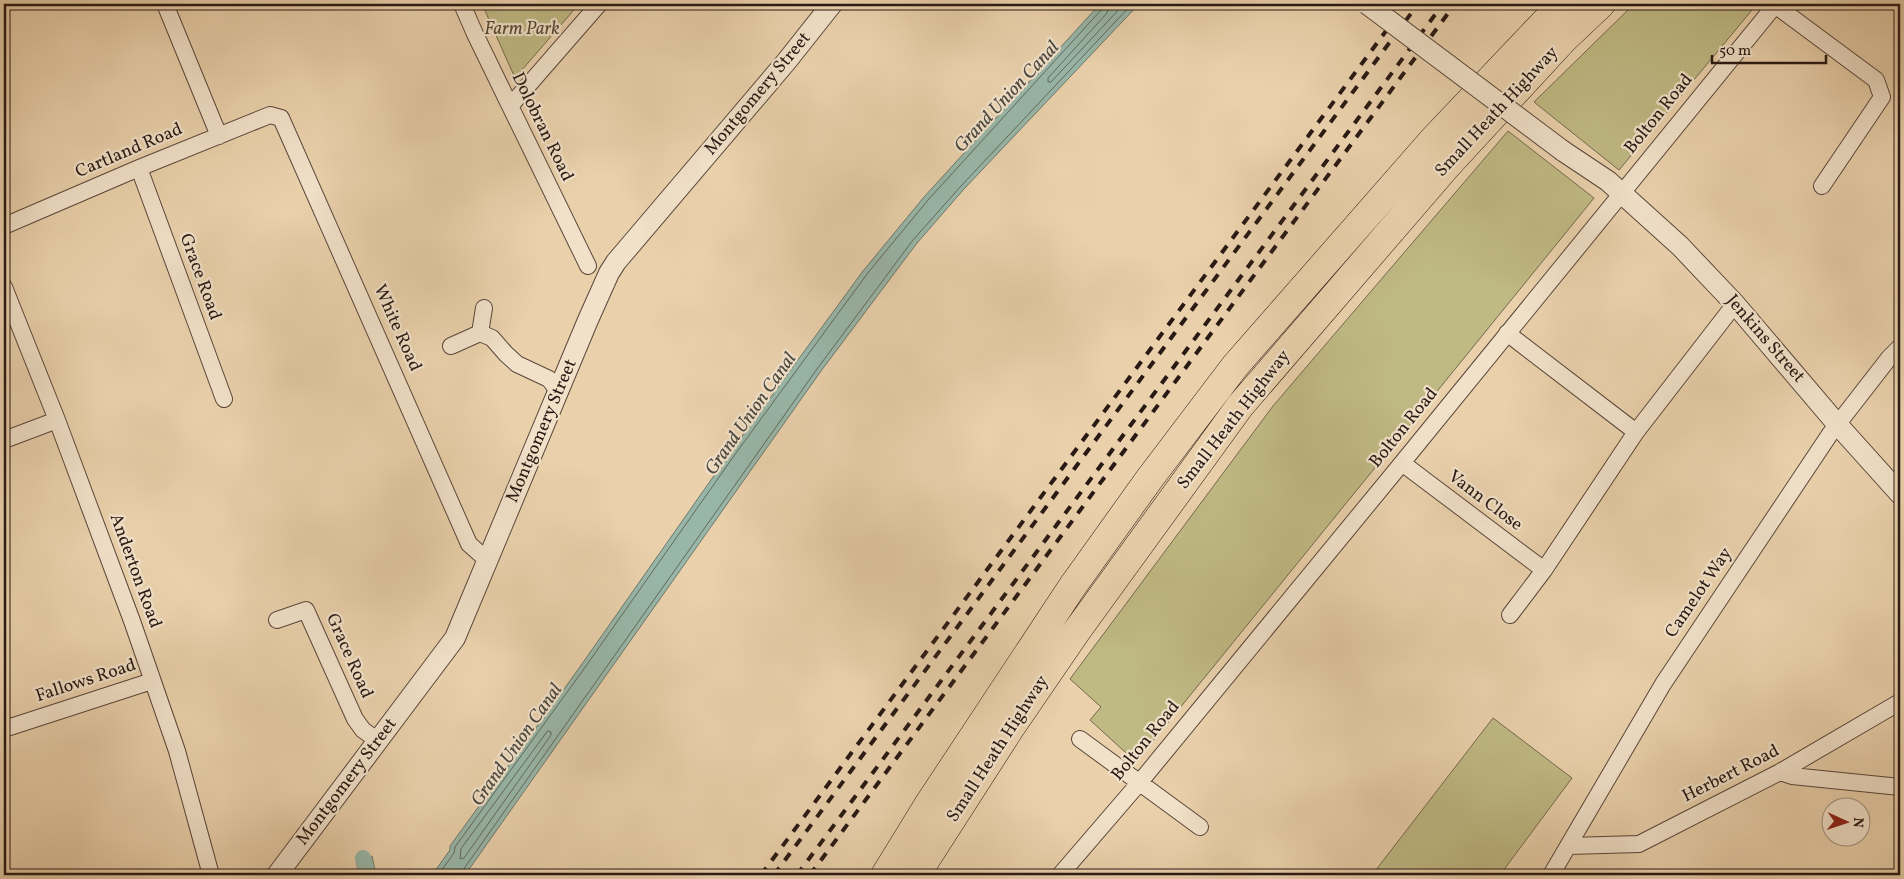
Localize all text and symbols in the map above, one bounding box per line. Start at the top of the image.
park label: Farm Park [484,17,560,42]
street label: Montgomery Street [699,27,817,161]
scale bar [1712,32,1825,64]
water label: Grand Union Canal [948,35,1066,159]
street label: Small Heath Highway [1430,41,1565,183]
text: 50 m [1719,41,1751,62]
street label: Dolobran Road [505,68,579,186]
street label: Bolton Road [1619,69,1699,159]
street label: Cartland Road [72,117,186,185]
street label: Grace Road [173,230,227,324]
street label: White Road [367,280,427,376]
street label: Jenkins Street [1720,289,1810,389]
street label: Small Heath Highway [1172,345,1297,495]
water label: Grand Union Canal [699,347,803,481]
street label: Montgomery Street [500,355,584,507]
street label: Bolton Road [1364,383,1444,473]
street label: Vann Close [1442,465,1528,537]
street label: Anderton Road [103,510,167,632]
street label: Camelot Way [1659,542,1739,643]
street label: Grace Road [319,610,379,702]
street label: Fallows Road [33,653,139,709]
street label: Small Heath Highway [941,670,1055,827]
water label: Grand Union Canal [465,678,569,812]
street label: Bolton Road [1106,696,1186,786]
street label: Montgomery Street [291,713,403,851]
street label: Herbert Road [1678,739,1784,809]
north arrow [1822,796,1872,846]
text: N [1848,817,1867,828]

